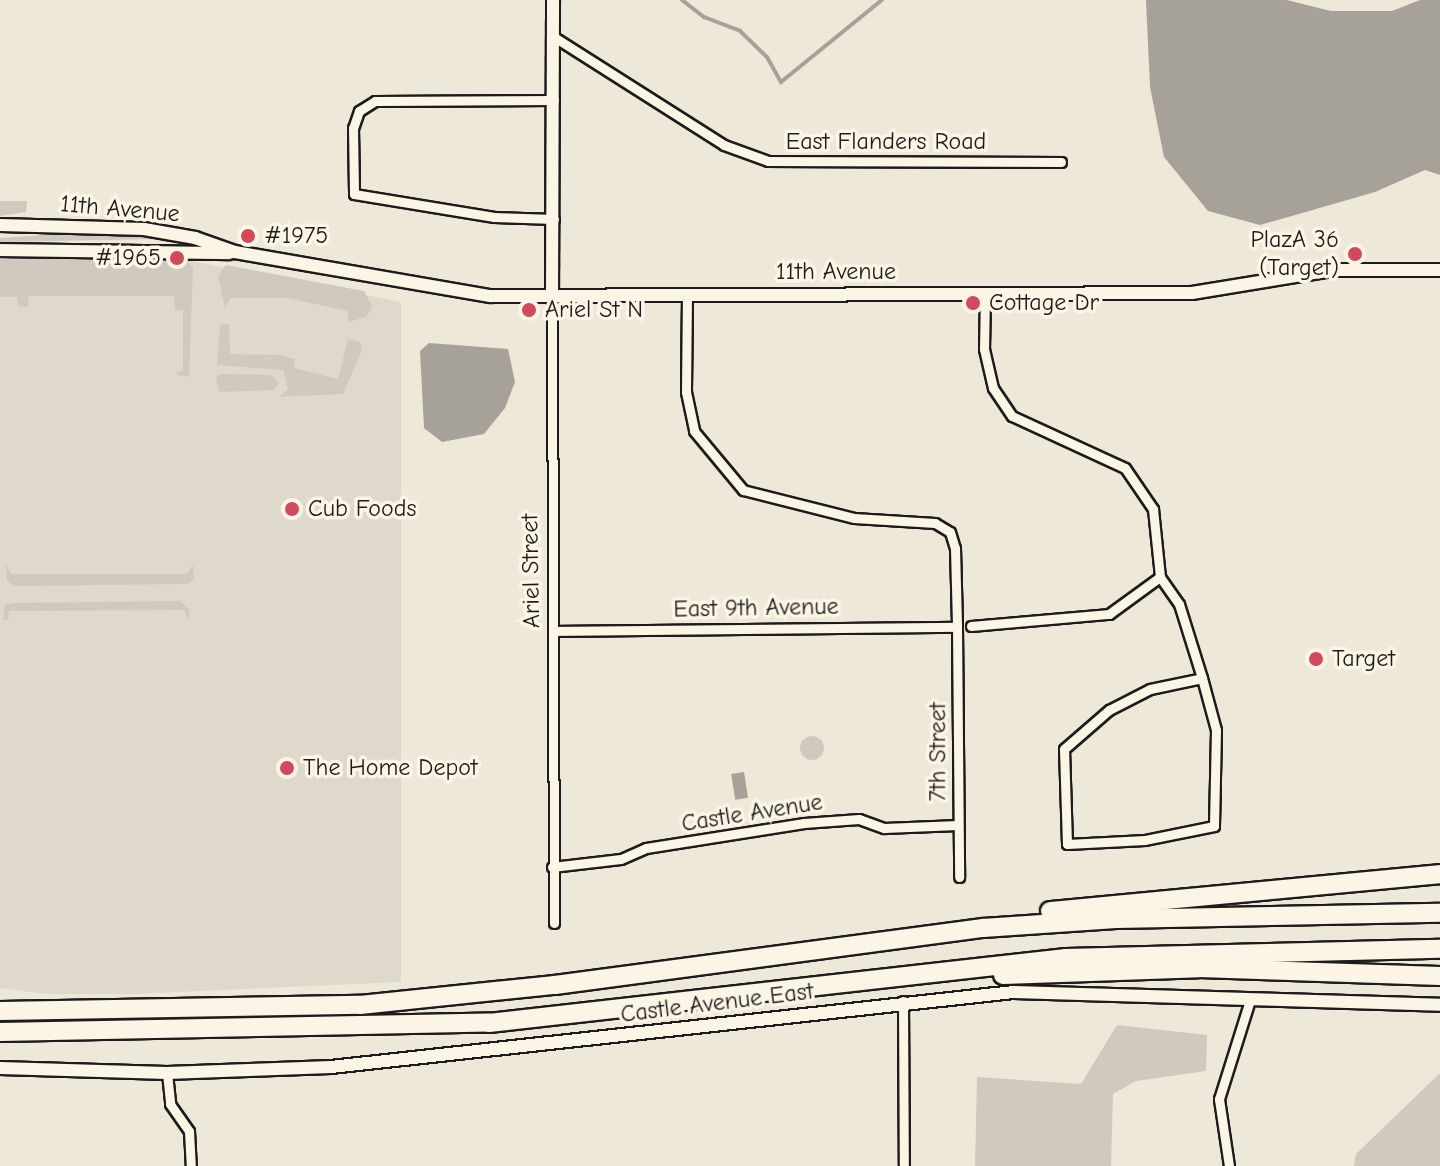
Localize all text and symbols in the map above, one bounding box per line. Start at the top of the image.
street label: East Flanders Road [786,128,986,156]
street label: 11th Avenue [59,189,181,229]
place label: #1975 [264,222,328,250]
place label: PlazA 36 (Target) [1250,226,1339,282]
marker: #1975 [239,227,257,245]
place label: #1965 [95,244,161,272]
marker: PlazA 36 (Target) [1346,245,1364,263]
marker: #1965 [168,249,186,267]
street label: 11th Avenue [776,258,896,286]
place label: Cottage Dr [989,289,1099,317]
marker: Cottage Dr [964,294,982,312]
place label: Ariel St N [545,296,643,324]
marker: Ariel St N [520,301,538,319]
place label: Cub Foods [308,495,416,523]
marker: Cub Foods [283,500,301,518]
street label: Ariel Street [516,514,546,628]
street label: East 9th Avenue [673,592,839,624]
place label: Target [1332,645,1395,673]
marker: Target [1307,650,1325,668]
street label: 7th Street [924,702,952,802]
place label: The Home Depot [303,754,478,782]
marker: The Home Depot [278,759,296,777]
street label: Castle Avenue [679,788,825,838]
street label: Castle Avenue East [619,977,815,1029]

